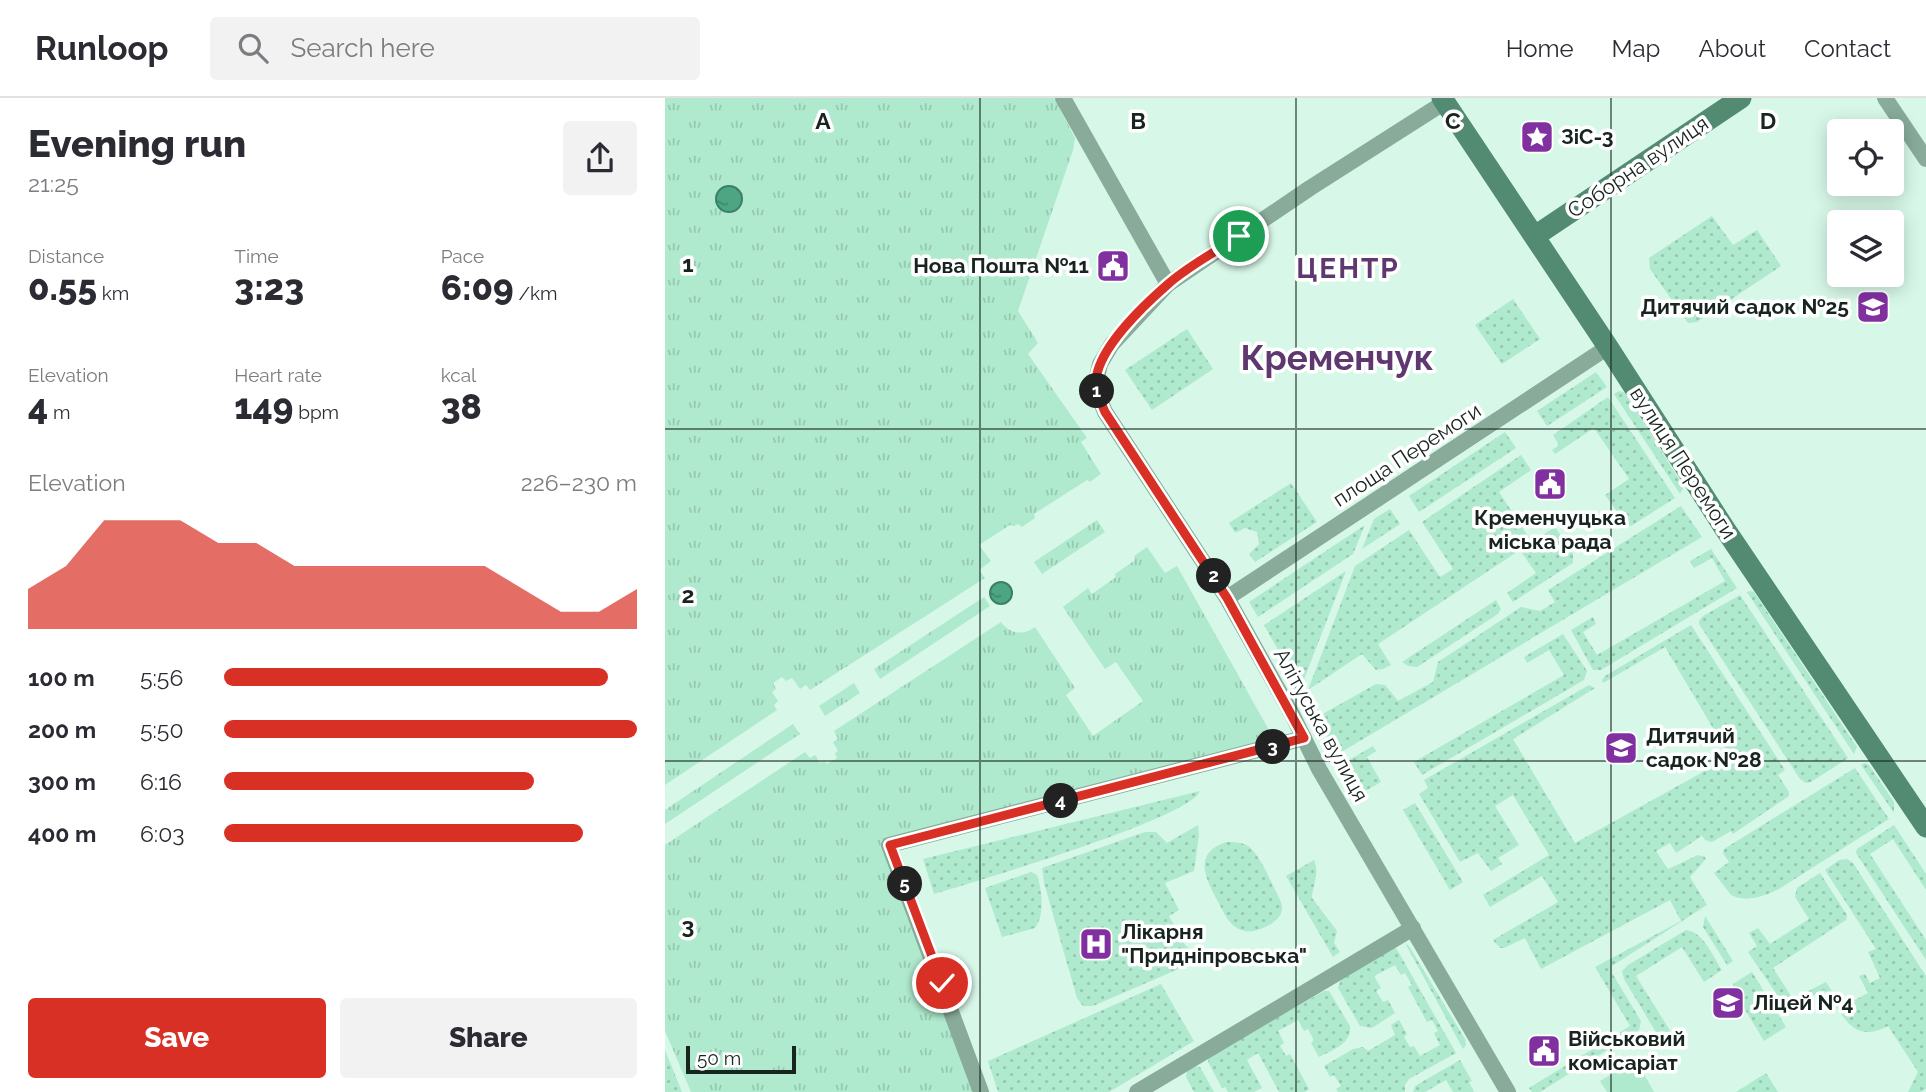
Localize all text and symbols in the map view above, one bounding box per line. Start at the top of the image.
search box [210,17,700,80]
text: Runloop [35,29,168,68]
icon: search [234,29,272,67]
text: Search here [290,33,435,63]
text: Home [1506,34,1574,63]
text: Map [1612,34,1660,63]
text: About [1698,34,1766,63]
text: Contact [1804,34,1891,63]
text: A [815,107,831,134]
text: B [1130,107,1146,134]
text: C [1445,107,1461,134]
text: D [1760,107,1776,134]
street label: Соборна вулиця [1563,110,1713,223]
place icon: ЗіС-3 [1518,118,1556,156]
map controls [1827,119,1904,287]
button: locate [1827,119,1904,196]
text: Evening run [28,121,246,166]
button: share [563,121,637,195]
place label: ЗіС-3 [1561,124,1613,149]
text: 21:25 [28,170,79,197]
pin [1209,206,1269,266]
button: layers [1827,210,1904,287]
icon: arrive [1220,217,1258,255]
text: Distance [28,245,104,267]
text: Time [234,245,279,267]
text: Pace [441,245,484,267]
public building icon: Нова Пошта №11 [1094,247,1132,285]
text: 1 [682,250,694,277]
district label: ЦЕНТР [1296,252,1400,285]
place label: Нова Пошта №11 [913,253,1089,278]
text: 0.55 [28,267,97,308]
text: 3:23 [234,267,304,308]
text: 6:09 [441,267,514,308]
text: km [97,282,129,304]
text: /km [514,282,558,304]
school or university icon: Дитячий садок №25 [1854,288,1892,326]
place label: Дитячий садок №25 [1640,294,1849,319]
district label: Кременчук [1240,337,1434,378]
text: Elevation [28,364,109,386]
text: Heart rate [234,364,322,386]
text: kcal [441,364,476,386]
pin: 1 [1079,374,1115,408]
text: 1 [1092,379,1101,401]
street label: вулиця Перемоги [1625,382,1742,543]
text: 4 [28,386,48,427]
text: 149 [234,386,293,427]
text: 38 [441,386,482,427]
street label: площа Перемоги [1328,397,1485,512]
text: m [48,401,71,423]
text: bpm [293,401,339,423]
public building icon: Кременчуцька міська рада [1531,465,1569,503]
text: Elevation [28,469,126,496]
text: 226–230 m [521,469,637,496]
place label: Кременчуцька міська рада [1474,505,1626,554]
pin: 2 [1197,559,1231,594]
text: 2 [1208,564,1219,586]
text: 2 [682,581,694,608]
street label: Алітуська вулиця [1269,644,1374,806]
text: 100 m [28,664,95,691]
text: 5:56 [140,664,183,691]
text: 200 m [28,716,96,743]
text: 5:50 [140,716,183,743]
place label: Дитячий садок №28 [1646,723,1762,772]
school or university icon: Дитячий садок №28 [1602,729,1640,767]
pin: 3 [1255,730,1291,764]
text: 3 [1267,735,1278,757]
text: 300 m [28,768,96,795]
text: 6:16 [140,768,182,795]
pin: 4 [1043,784,1079,818]
text: 4 [1055,789,1066,811]
text: 400 m [28,820,96,847]
text: 6:03 [140,820,185,847]
pin: 5 [887,866,923,902]
text: 5 [899,872,910,894]
text: 3 [682,912,694,939]
place label: Лікарня "Придніпровська" [1121,919,1307,968]
hospital icon: Лікарня "Придніпровська" [1077,925,1115,963]
pin [912,953,972,1013]
icon: check [923,964,961,1002]
school or university icon: Ліцей №4 [1709,984,1747,1022]
place label: Ліцей №4 [1753,990,1853,1015]
button: Save [28,998,326,1078]
button: Share [340,998,637,1078]
place label: Військовий комісаріат [1568,1026,1685,1075]
public building icon: Військовий комісаріат [1525,1032,1563,1070]
scale bar [686,1043,796,1075]
text: 50 m [697,1047,741,1069]

